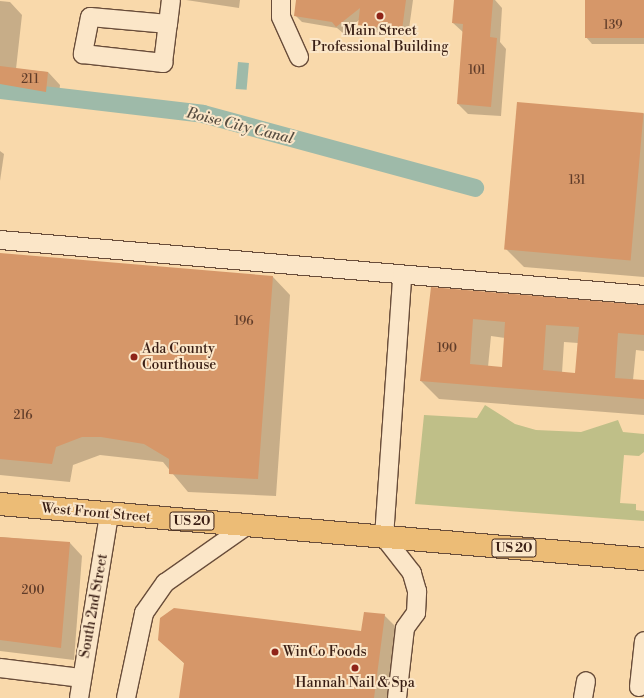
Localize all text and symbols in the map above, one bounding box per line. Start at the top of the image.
marker: Main Street Professional Building [375,11,385,21]
house number: 139 [603,19,623,33]
place label: Main Street Professional Building [312,23,448,56]
house number: 101 [468,64,486,78]
house number: 211 [21,73,39,87]
water label: Boise City Canal [185,104,295,148]
house number: 131 [569,174,585,188]
house number: 196 [234,315,254,329]
place label: Ada County Courthouse [142,341,216,374]
house number: 190 [437,342,457,356]
marker: Ada County Courthouse [129,352,139,362]
house number: 216 [14,409,32,423]
street label: West Front Street [40,500,152,526]
road number: US 20 [169,510,215,532]
road number: US 20 [491,537,537,559]
street label: South 2nd Street [77,553,111,659]
house number: 200 [22,584,44,598]
place label: WinCo Foods [283,644,367,660]
marker: WinCo Foods [270,647,280,657]
marker: Hannah Nail & Spa [350,663,360,673]
place label: Hannah Nail & Spa [295,675,415,691]

